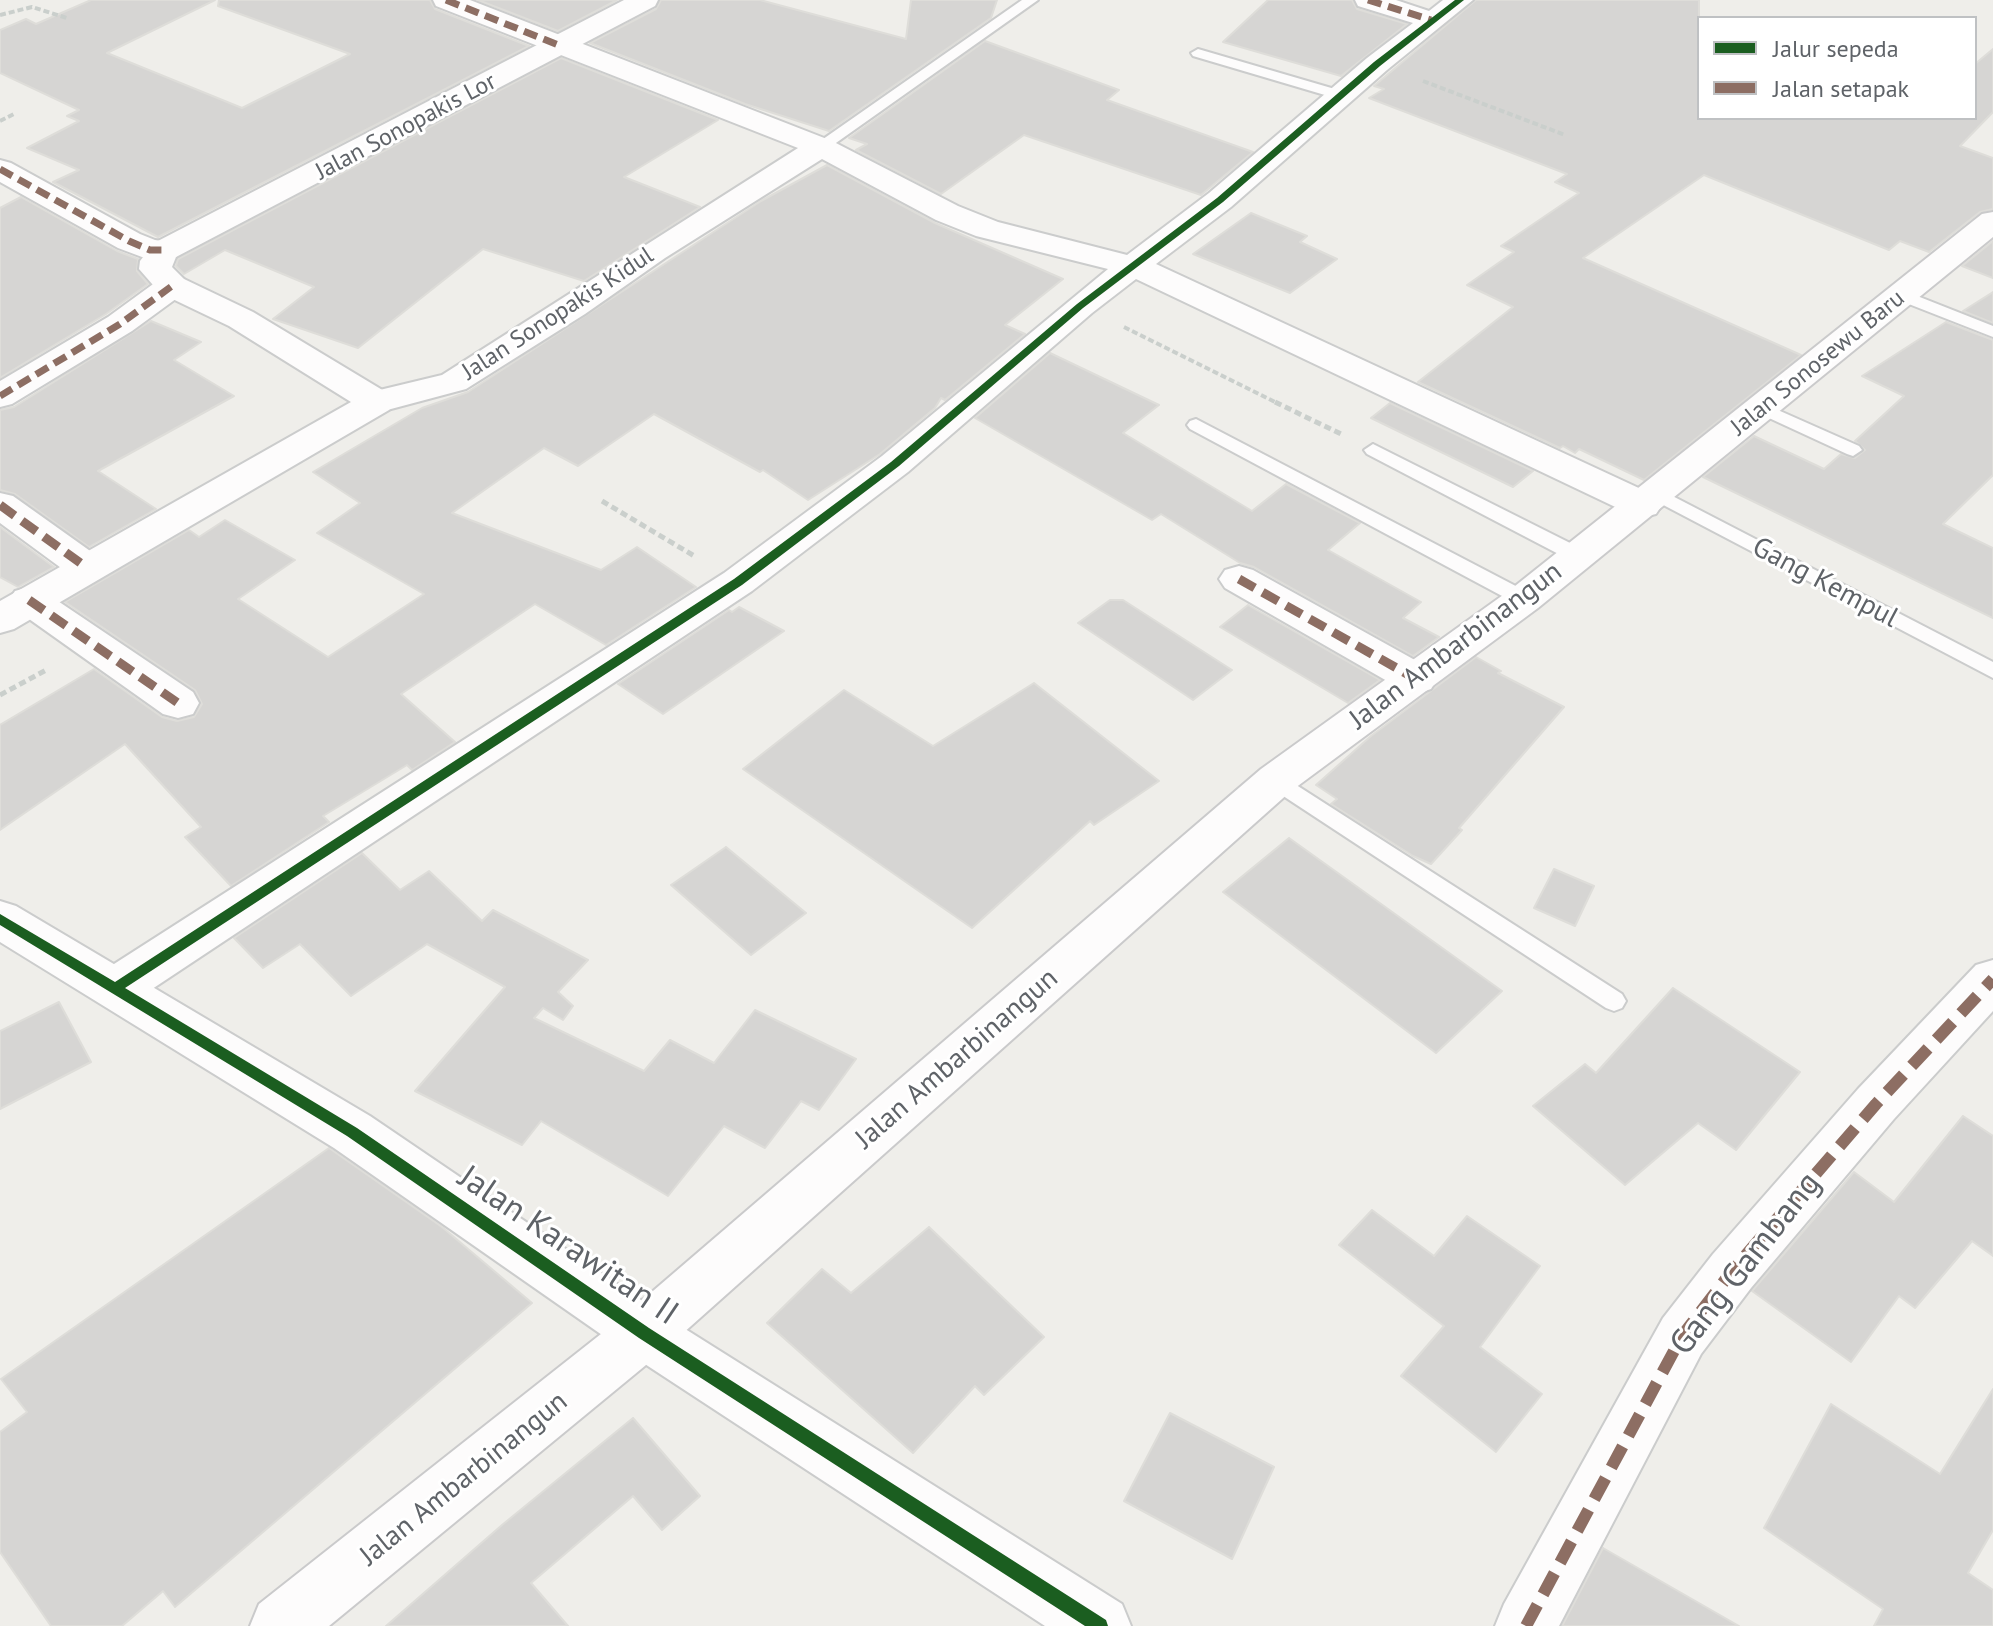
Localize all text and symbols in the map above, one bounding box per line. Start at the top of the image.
legend [1697,16,1977,120]
text: Jalur sepeda [1773,33,1899,64]
street label: Jalan Sonopakis Lor [311,67,501,187]
text: Jalan setapak [1773,73,1909,104]
street label: Jalan Sonopakis Kidul [457,241,659,387]
street label: Jalan Sonosewu Baru [1725,284,1911,442]
street label: Gang Kempul [1746,531,1904,635]
street label: Jalan Ambarbinangun [1343,555,1569,737]
street label: Jalan Ambarbinangun [849,962,1065,1156]
street label: Jalan Karawitan II [450,1157,686,1335]
street label: Gang Gambang [1662,1164,1830,1364]
street label: Jalan Ambarbinangun [354,1385,574,1573]

